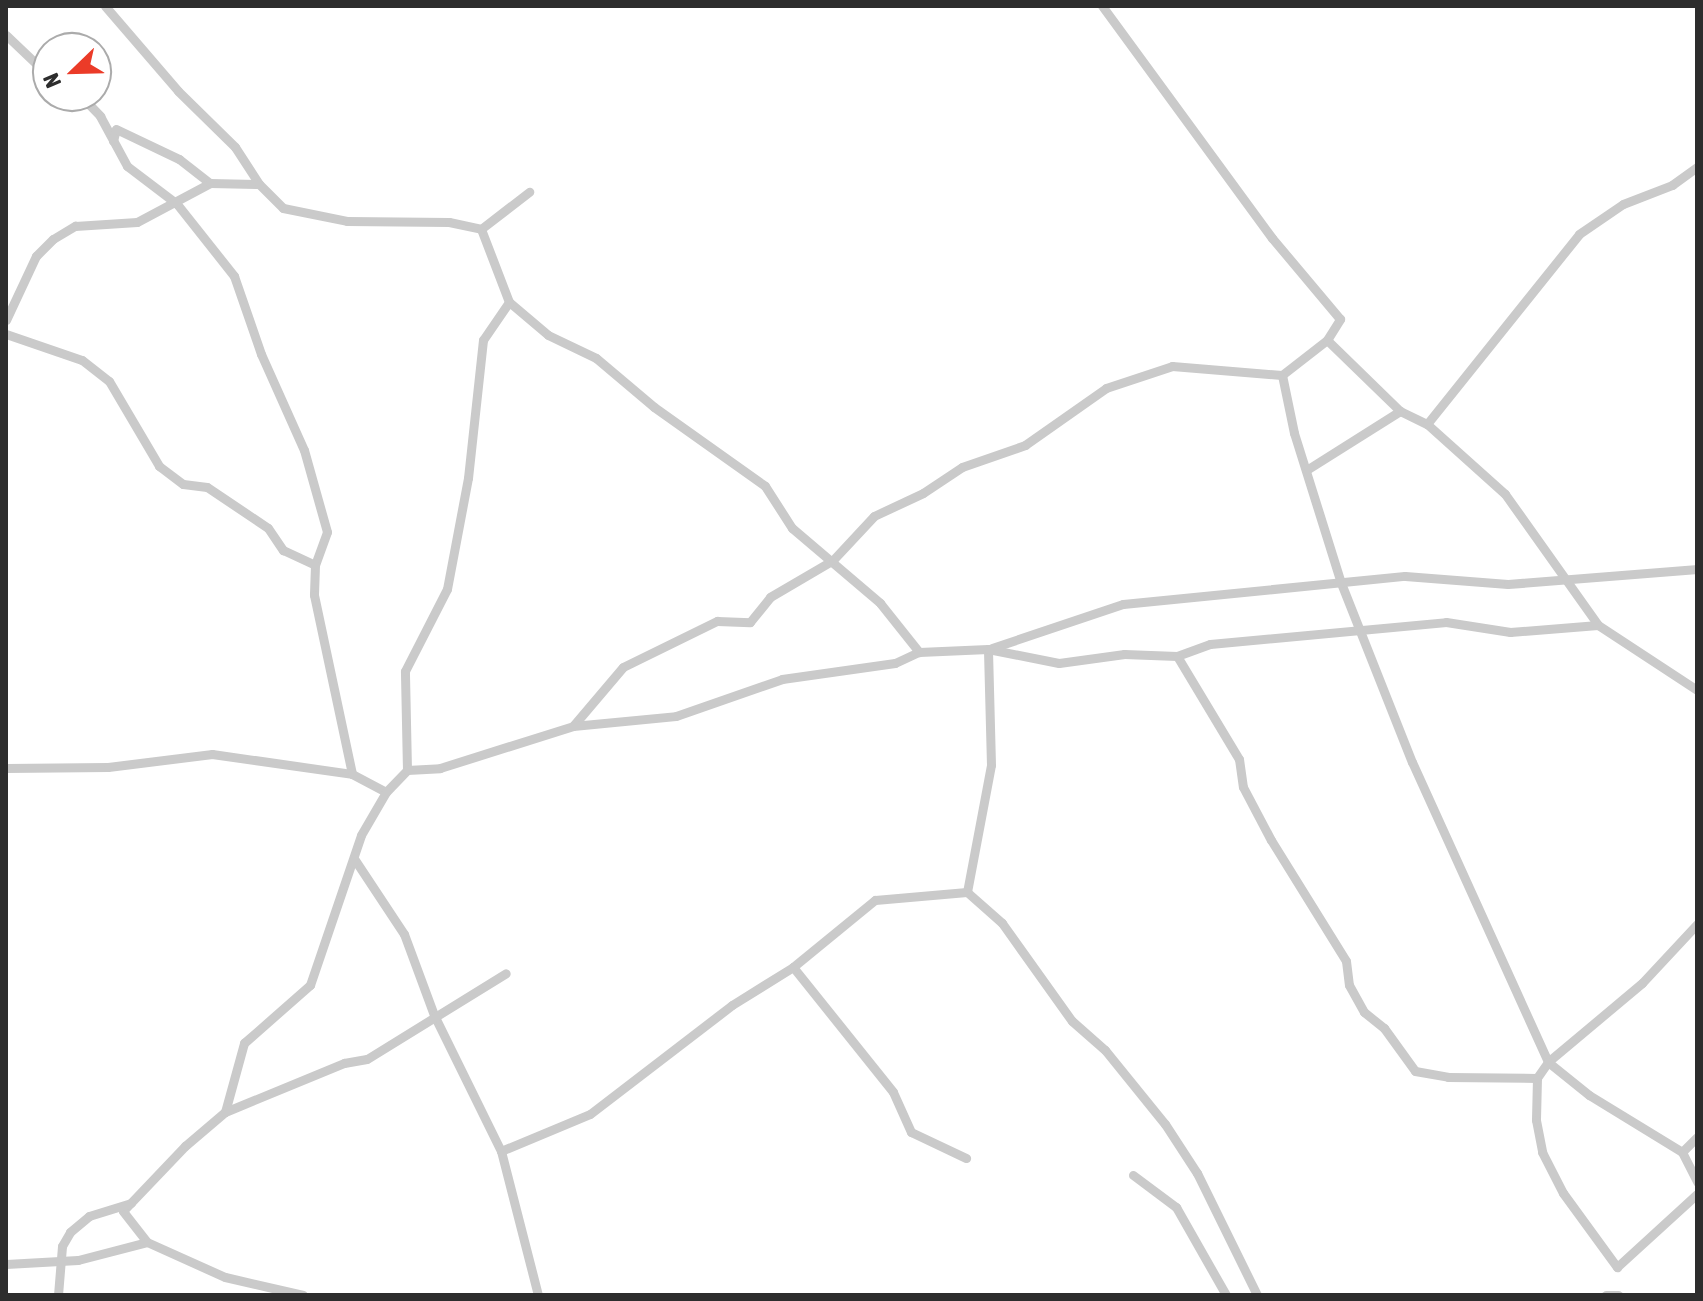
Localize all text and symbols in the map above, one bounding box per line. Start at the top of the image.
north arrow [32,32,112,112]
text: N [37,70,66,92]

